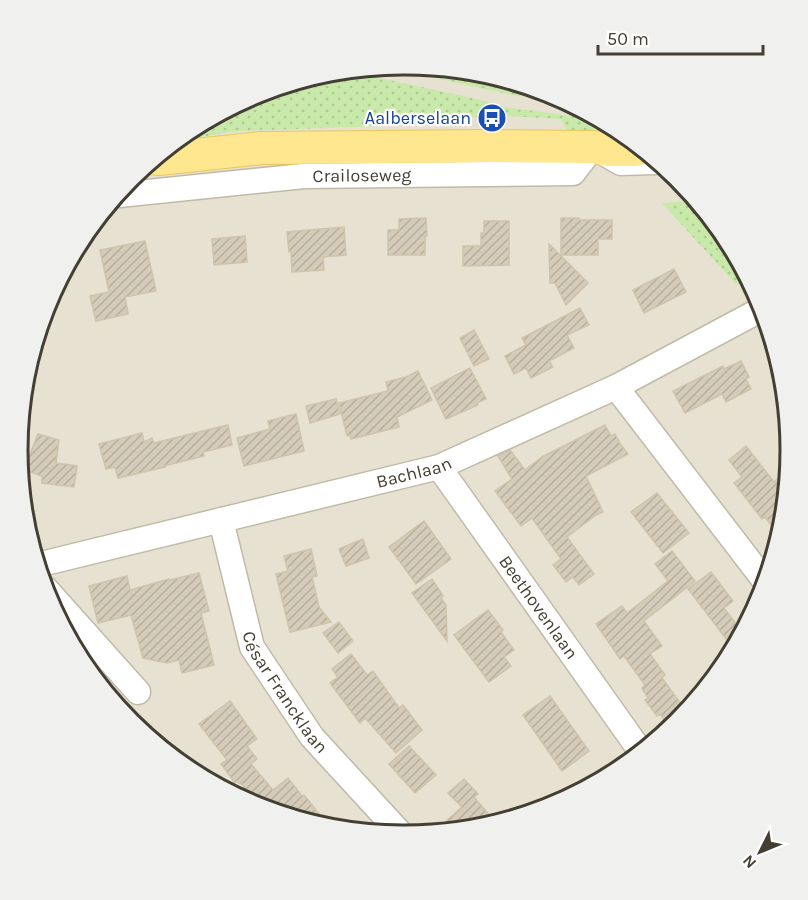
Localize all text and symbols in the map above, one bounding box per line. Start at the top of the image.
scale bar [598,18,763,56]
text: 50 m [607,28,649,50]
bus stop icon: Aalberselaan [476,102,508,134]
place label: Aalberselaan [365,107,471,129]
street label: Crailoseweg [312,164,412,187]
street label: Bachlaan [374,452,455,493]
street label: Beethovenlaan [494,551,583,663]
street label: César Francklaan [238,629,333,758]
north arrow [730,822,790,882]
text: N [739,851,760,873]

